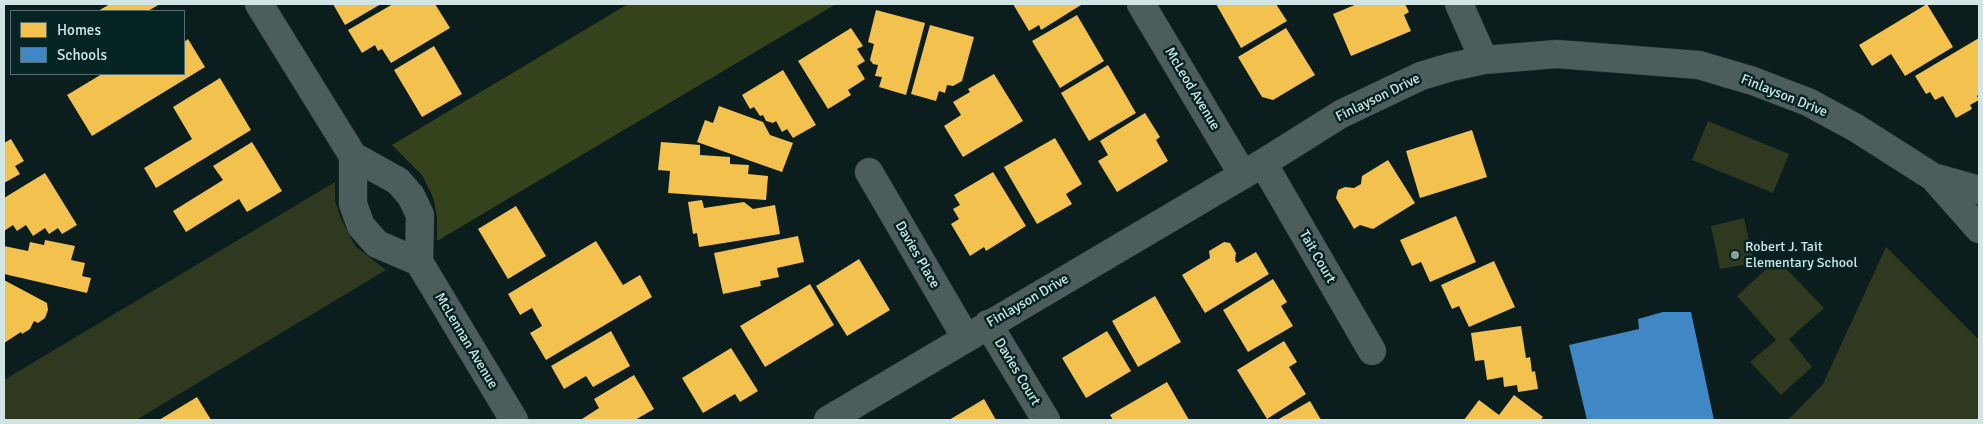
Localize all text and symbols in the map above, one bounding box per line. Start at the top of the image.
legend [10,10,185,75]
text: Homes [57,21,101,39]
street label: McLeod Avenue [1161,45,1223,133]
text: Schools [57,46,107,64]
street label: Finlayson Drive [1333,70,1423,126]
street label: Finlayson Drive [1738,71,1830,121]
street label: Davies Place [891,218,943,292]
street label: Tait Court [1295,228,1339,286]
place label: Robert J. Tait Elementary School [1745,239,1858,272]
marker: Robert J. Tait Elementary School [1729,249,1741,261]
street label: Finlayson Drive [984,271,1072,331]
street label: McLennan Avenue [431,290,501,392]
street label: Davies Court [990,335,1044,409]

